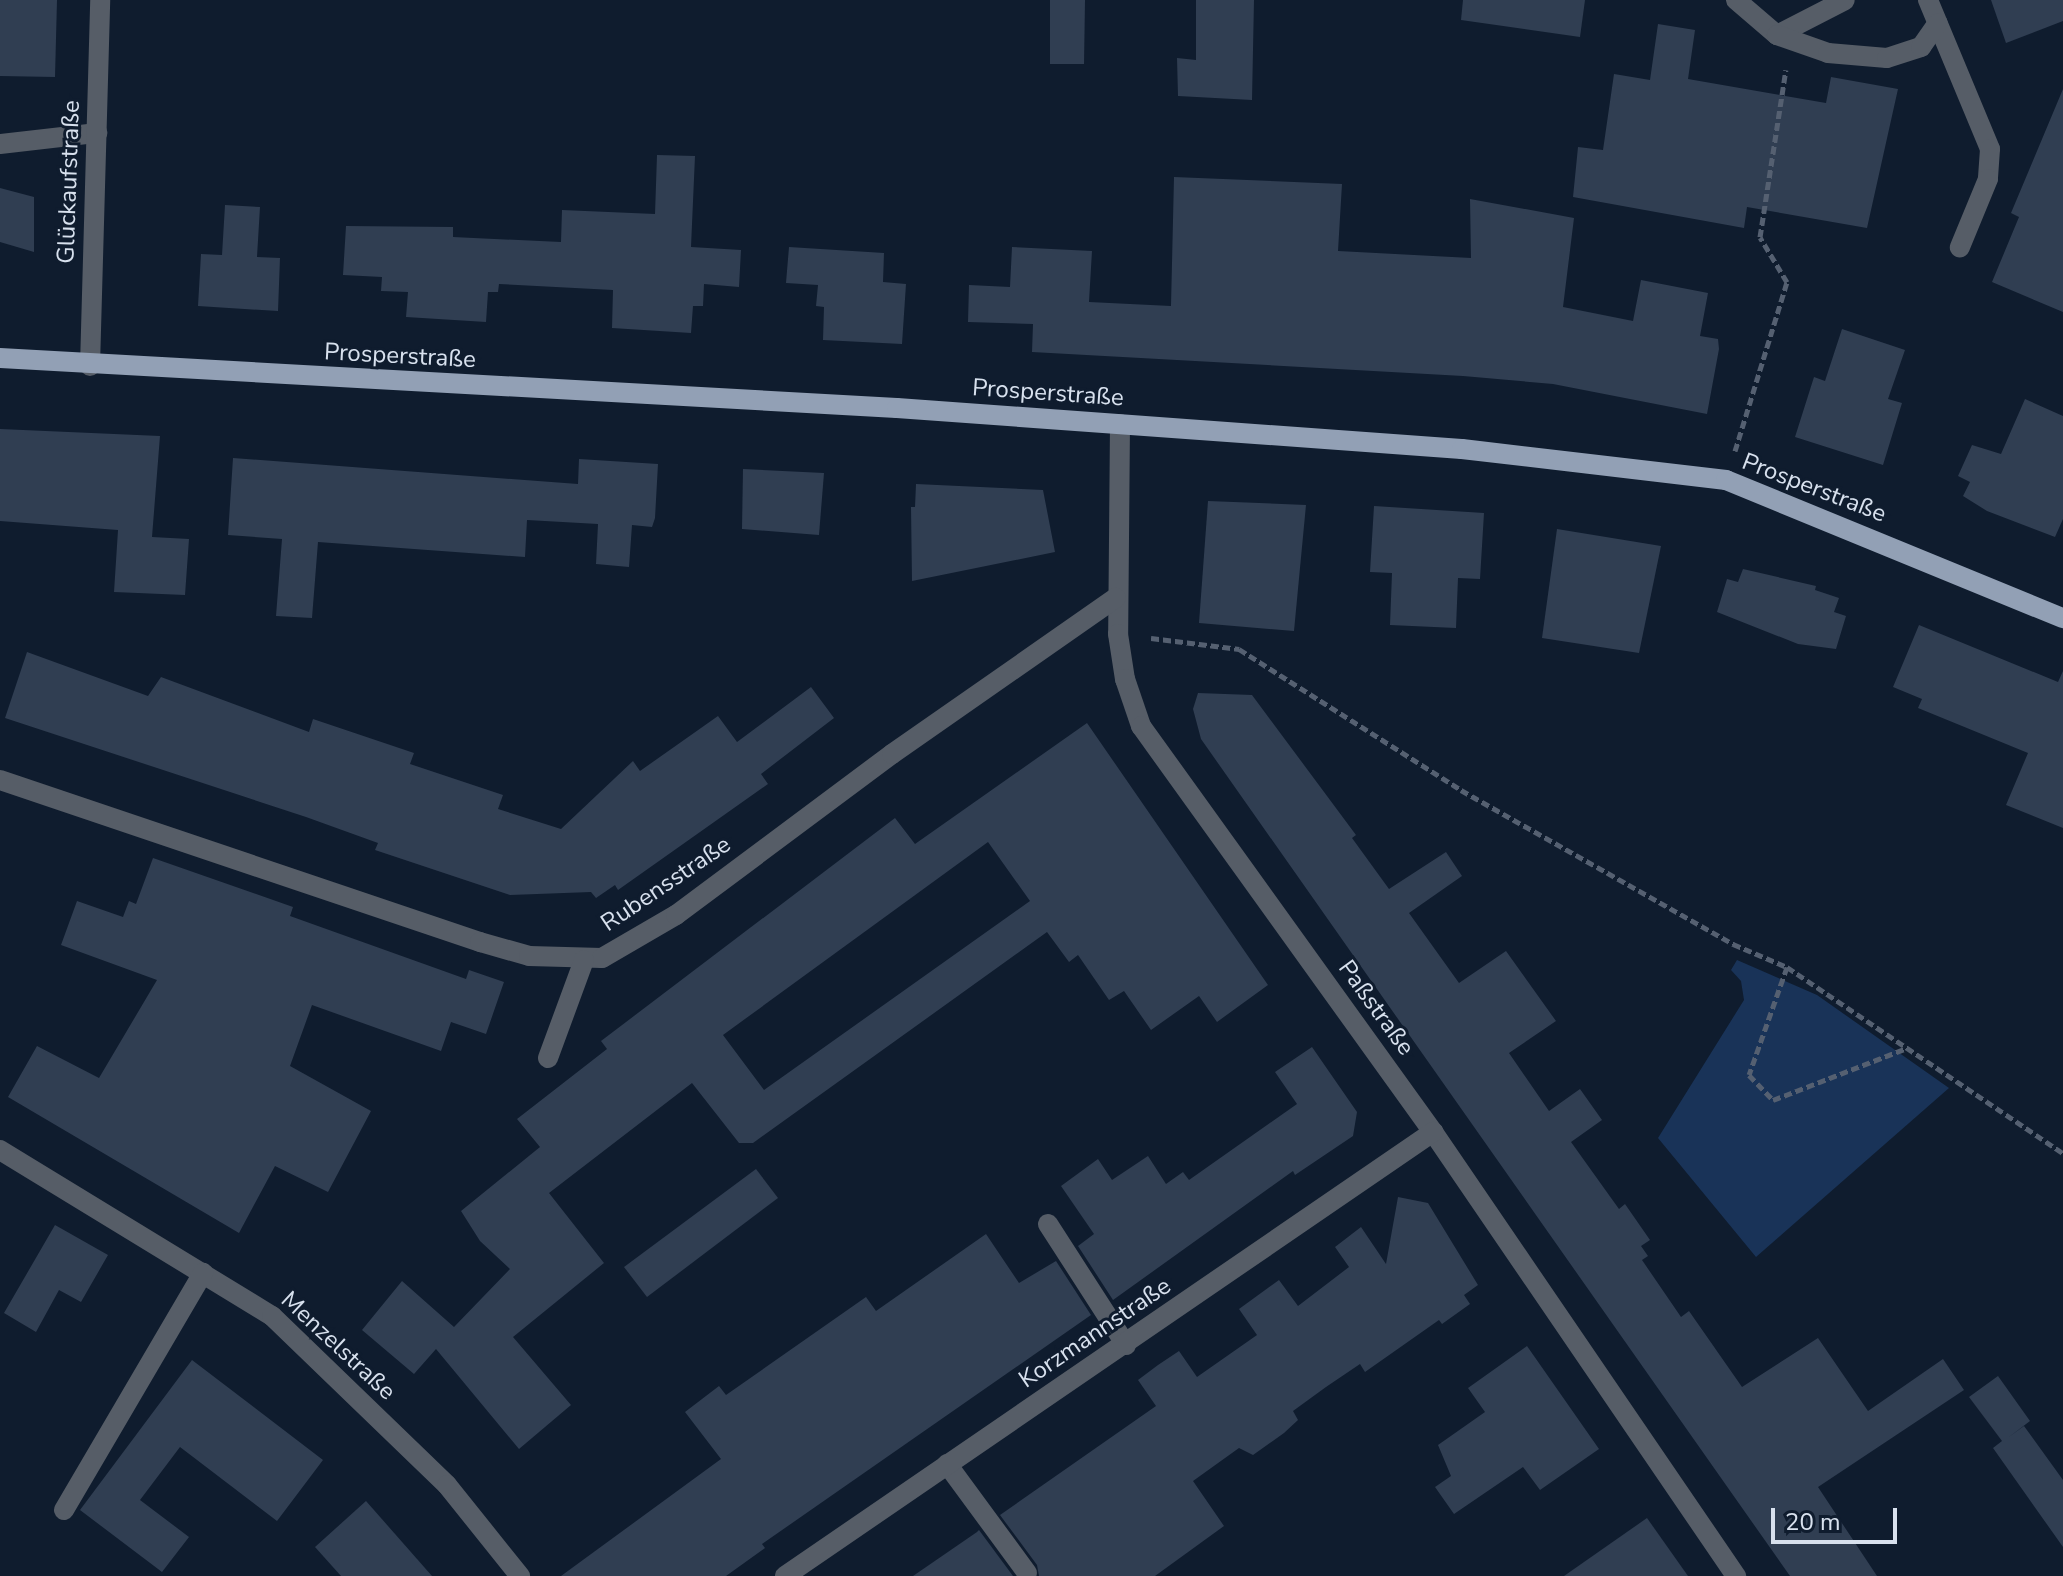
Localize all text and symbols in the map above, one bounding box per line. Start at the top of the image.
street label: Glückaufstraße [52,100,86,264]
street label: Prosperstraße [323,338,477,374]
street label: Prosperstraße [971,373,1125,413]
street label: Prosperstraße [1738,447,1890,529]
street label: Rubensstraße [596,830,736,938]
street label: Paßstraße [1332,955,1420,1061]
street label: Korzmannstraße [1014,1272,1176,1394]
street label: Menzelstraße [275,1286,401,1406]
scale bar [1775,1492,1901,1542]
text: 20 m [1785,1506,1841,1538]

